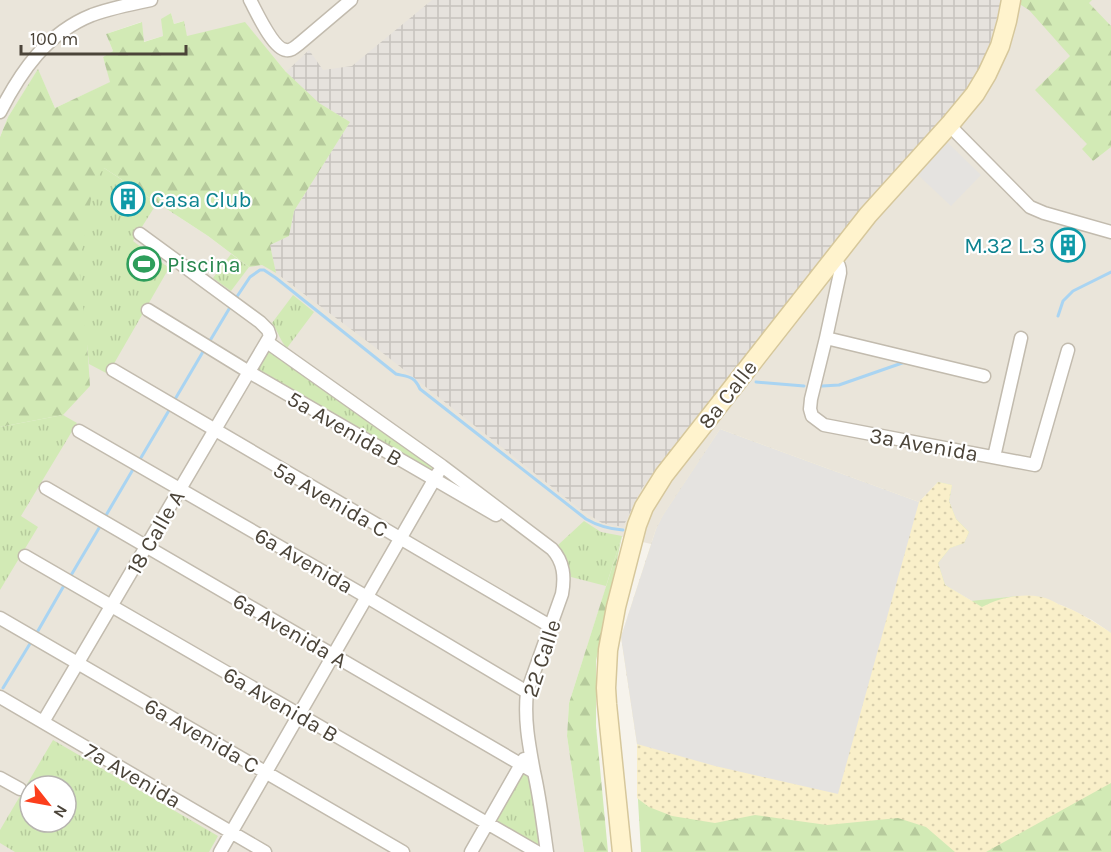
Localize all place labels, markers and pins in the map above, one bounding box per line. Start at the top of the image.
building icon: Casa Club [110,181,146,217]
place label: Casa Club [151,187,252,213]
building icon: M.32 L.3 [1050,227,1086,263]
place label: M.32 L.3 [964,233,1045,259]
sports icon: Piscina [126,246,162,282]
place label: Piscina [167,252,241,278]

